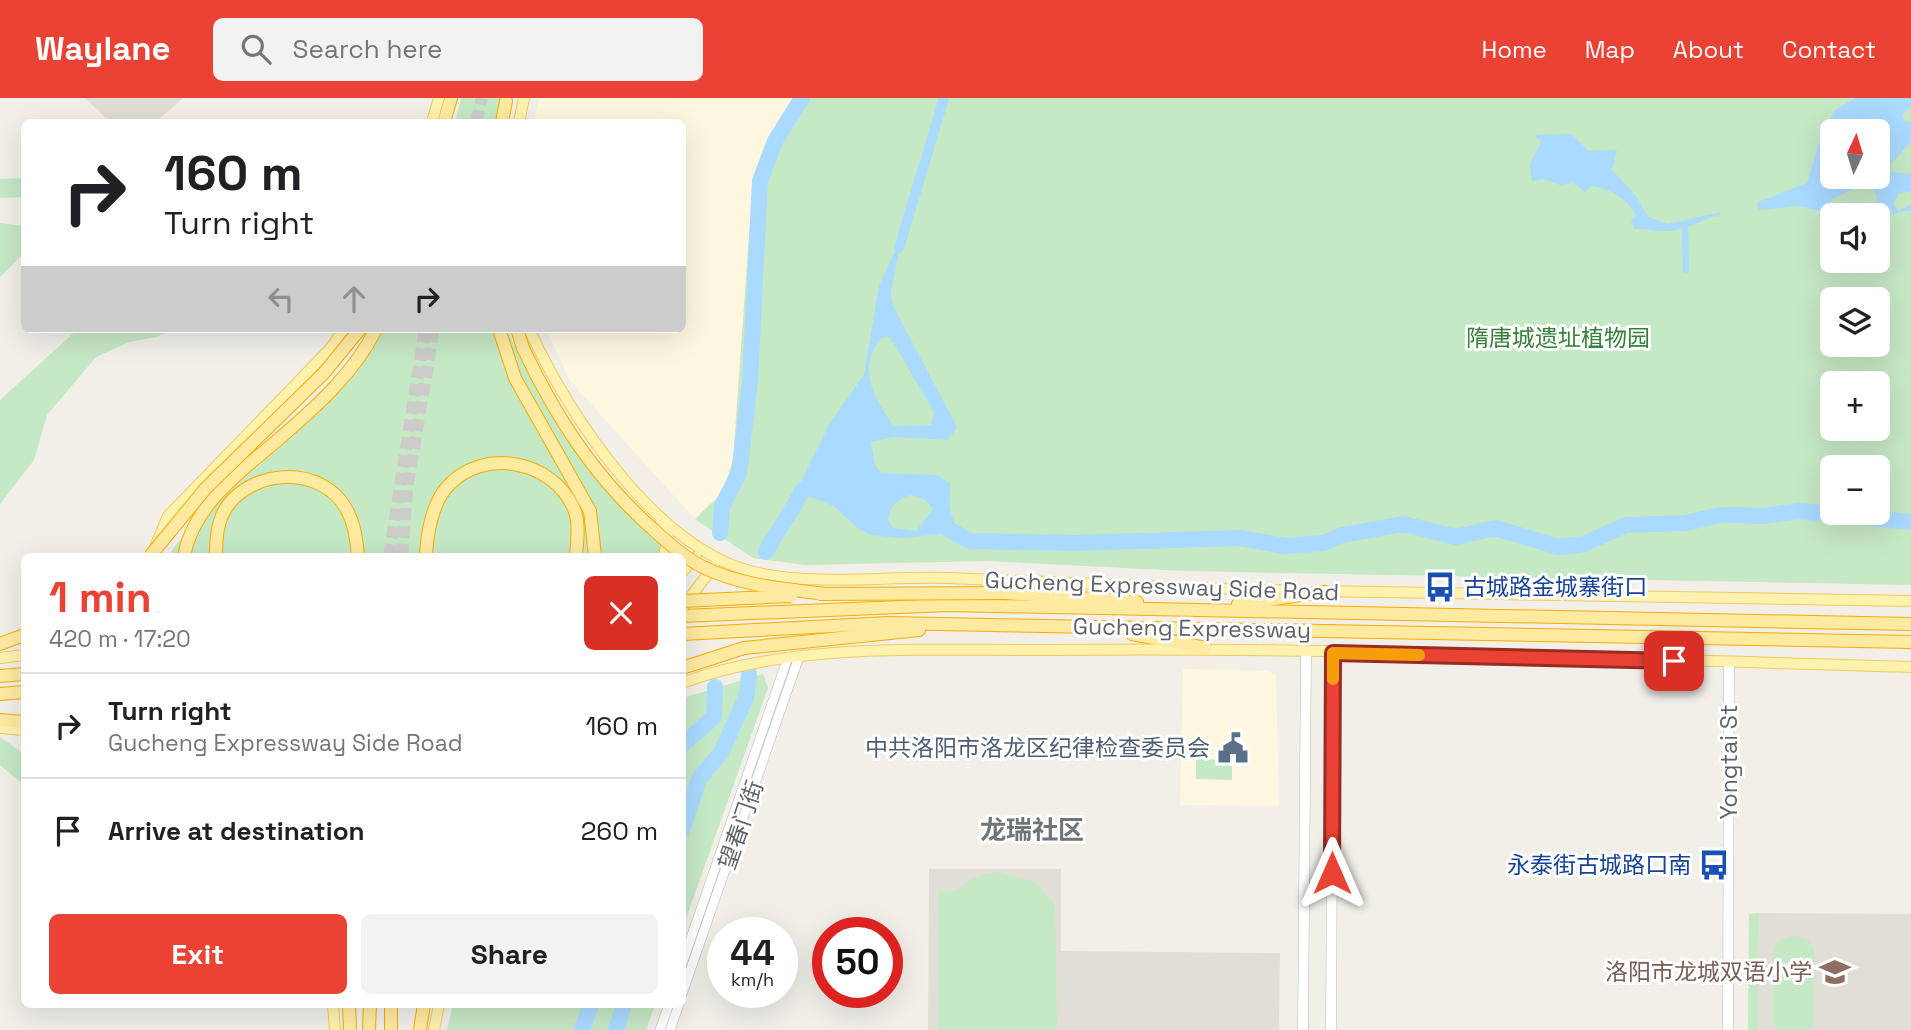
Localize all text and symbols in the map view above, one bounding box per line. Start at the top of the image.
search box [213,18,703,81]
text: Waylane [35,28,171,70]
icon: search [237,30,275,68]
text: Search here [293,32,442,66]
text: Home [1481,34,1547,65]
text: Map [1585,34,1635,65]
text: About [1673,34,1744,65]
text: Contact [1782,34,1876,65]
north arrow [1820,119,1890,189]
map controls [1820,119,1890,525]
text: 160 m [164,142,302,204]
icon: right [49,147,140,238]
text: Turn right [164,203,314,243]
button: sound [1820,203,1890,273]
icon: left [262,280,300,318]
icon: ahead [335,280,373,318]
icon: right [408,280,446,318]
button: layers [1820,287,1890,357]
park label: 隋唐城遗址植物园 [1466,323,1650,353]
button: + [1820,371,1890,441]
button: − [1820,455,1890,525]
street label: Gucheng Expressway Side Road [984,565,1340,607]
bus stop icon: 古城路金城寨街口 [1423,570,1457,604]
text: 1 min [49,571,152,624]
place label: 古城路金城寨街口 [1463,572,1647,602]
button: close [584,576,658,650]
street label: Gucheng Expressway [1073,611,1311,645]
text: 420 m · 17:20 [49,624,191,654]
pin [1644,631,1704,691]
icon: arrive [1655,642,1693,680]
text: Turn right [108,694,232,728]
street label: Yongtai St [1714,704,1744,820]
icon: right [49,707,87,745]
text: 160 m [586,709,658,743]
text: Gucheng Expressway Side Road [108,728,462,758]
public building icon: 中共洛阳市洛龙区纪律检查委员会 [1216,731,1250,765]
place label: 中共洛阳市洛龙区纪律检查委员会 [865,733,1210,763]
street label: 望春门街 [712,777,770,873]
icon: arrive [49,812,87,850]
district label: 龙瑞社区 [980,813,1084,847]
text: Arrive at destination [108,814,365,848]
text: 260 m [581,814,658,848]
position arrow [1295,836,1369,910]
bus stop icon: 永泰街古城路口南 [1697,848,1731,882]
place label: 永泰街古城路口南 [1507,850,1691,880]
button: Exit [49,914,347,994]
button: Share [361,914,658,994]
speed limit sign: 50 [812,917,903,1008]
text: 44 [730,931,775,975]
school or university icon: 洛阳市龙城双语小学 [1818,955,1852,989]
place label: 洛阳市龙城双语小学 [1605,957,1812,987]
text: km/h [731,968,774,991]

